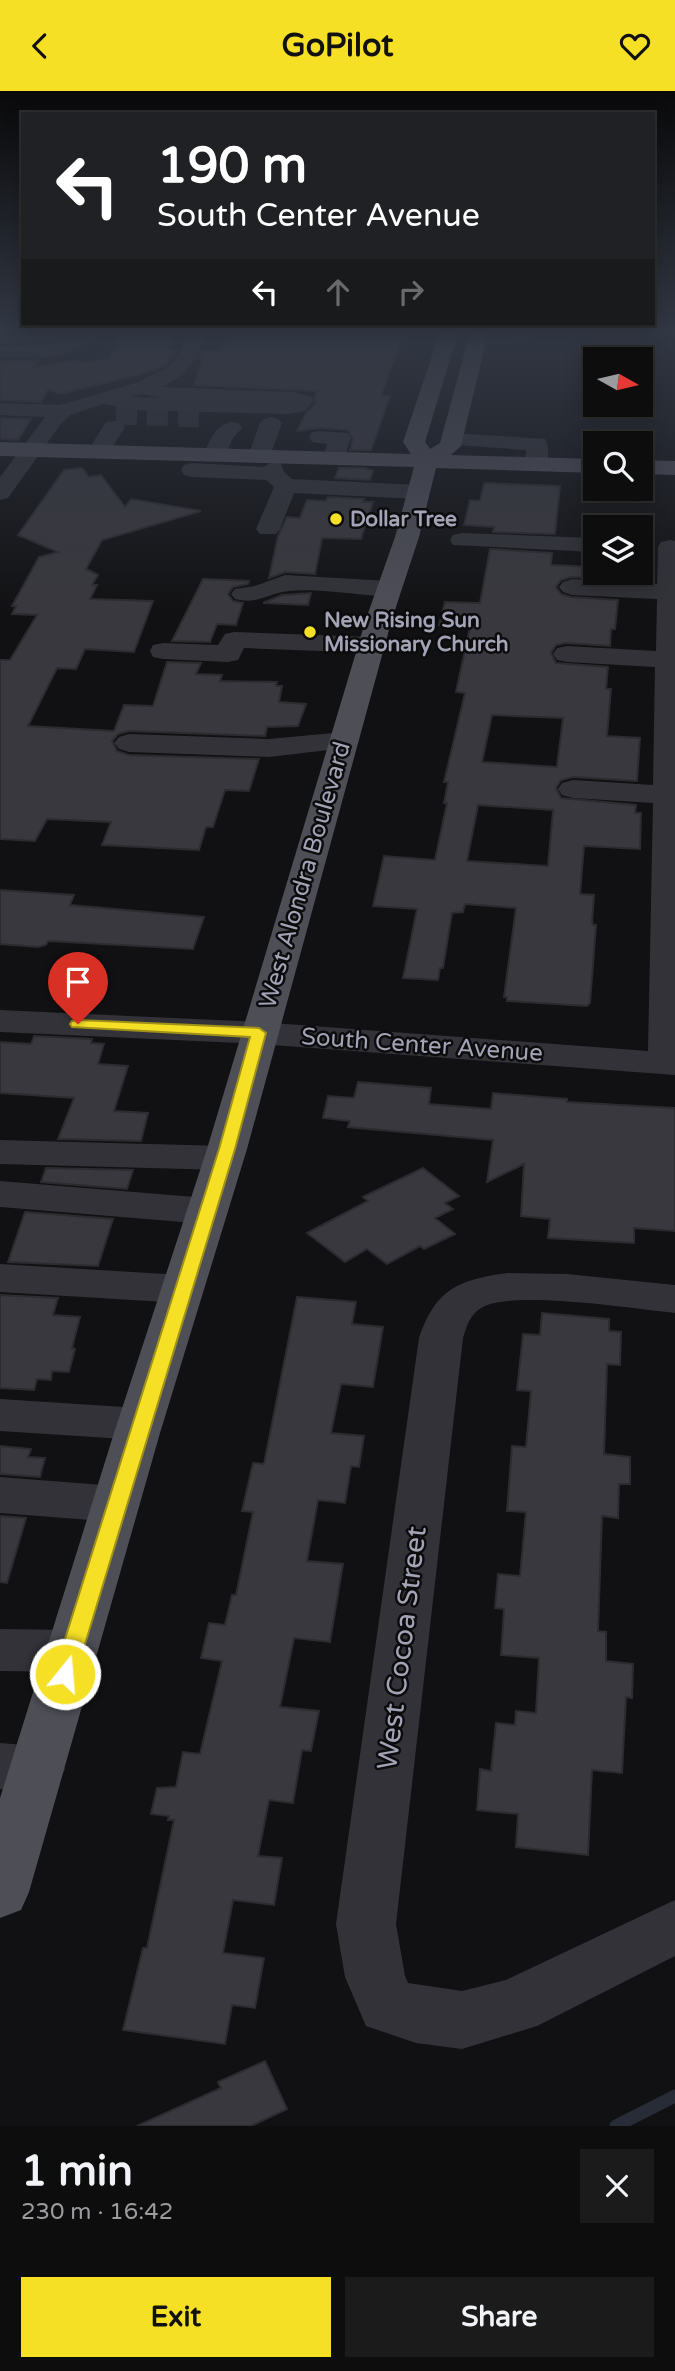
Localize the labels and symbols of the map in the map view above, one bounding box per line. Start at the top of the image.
north arrow [583,347,653,417]
place label: Dollar Tree [350,507,457,532]
marker: Dollar Tree [328,511,344,527]
place label: New Rising Sun Missionary Church [324,608,509,657]
marker: New Rising Sun Missionary Church [302,624,318,640]
street label: West Alondra Boulevard [253,738,357,1012]
pin [48,952,108,1024]
street label: South Center Avenue [300,1022,544,1068]
street label: West Cocoa Street [370,1524,434,1772]
position arrow [28,1637,102,1711]

